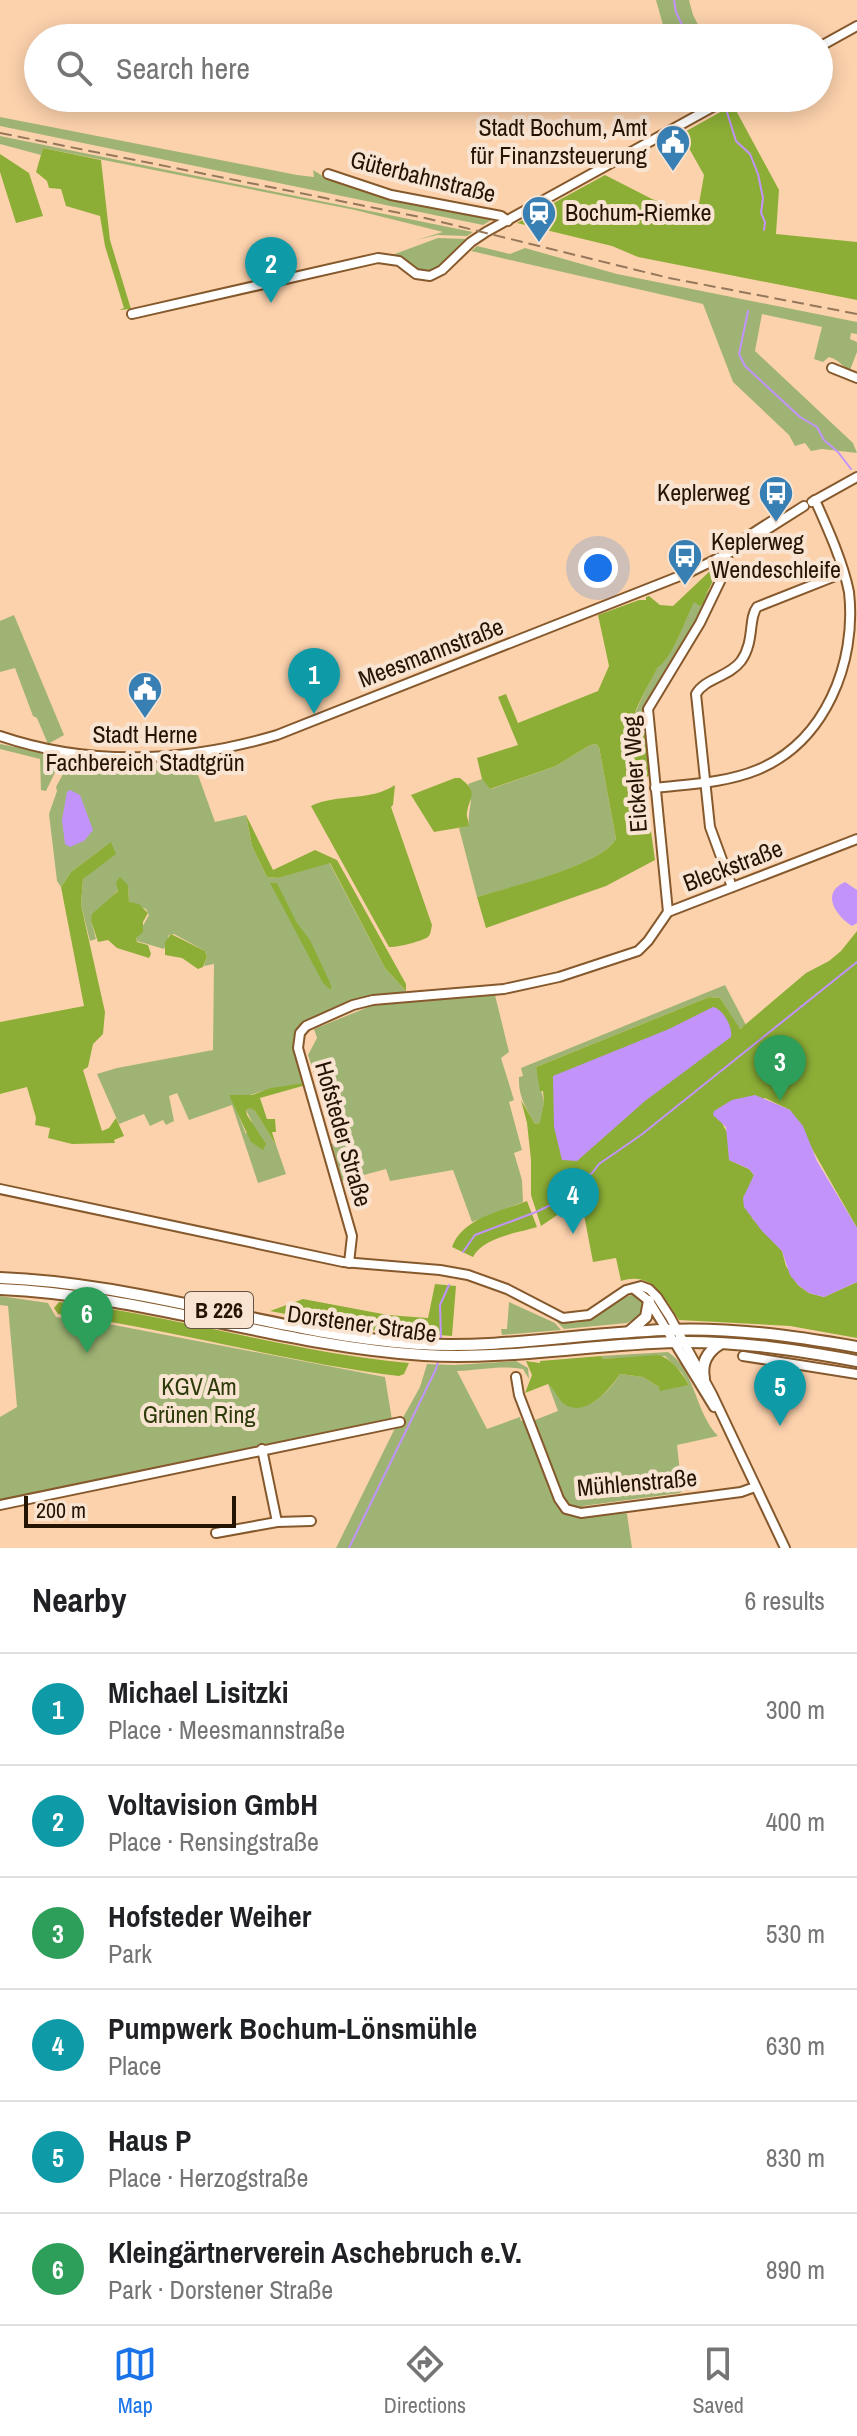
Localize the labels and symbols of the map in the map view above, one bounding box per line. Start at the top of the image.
place label: Stadt Bochum, Amt für Finanzsteuerung [471,111,648,171]
public building icon: Stadt Bochum, Amt für Finanzsteuerung [654,123,692,173]
street label: Güterbahnstraße [347,143,499,210]
station icon: Bochum-Riemke [520,194,558,244]
place label: Bochum-Riemke [565,196,712,228]
pin: 2 [245,237,297,303]
bus stop icon: Keplerweg [757,474,795,524]
place label: Keplerweg [657,476,750,508]
place label: Keplerweg Wendeschleife [711,525,841,585]
bus stop icon: Keplerweg Wendeschleife [666,537,704,587]
your location [578,548,618,588]
street label: Meesmannstraße [353,610,508,694]
pin: 1 [288,648,340,714]
public building icon: Stadt Herne Fachbereich Stadtgrün [126,670,164,720]
street label: Eickeler Weg [614,715,654,833]
place label: Stadt Herne Fachbereich Stadtgrün [45,718,245,778]
street label: Bleckstraße [678,832,787,899]
pin: 3 [754,1035,806,1101]
street label: Hofsteder Straße [308,1057,380,1210]
pin: 4 [547,1168,599,1234]
pin: 6 [61,1287,113,1353]
road number: B 226 [185,1292,253,1328]
street label: Dorstener Straße [285,1297,439,1349]
pin: 5 [754,1360,806,1426]
park label: KGV Am Grünen Ring [143,1370,255,1430]
street label: Mühlenstraße [576,1461,698,1503]
scale bar [24,1492,236,1528]

